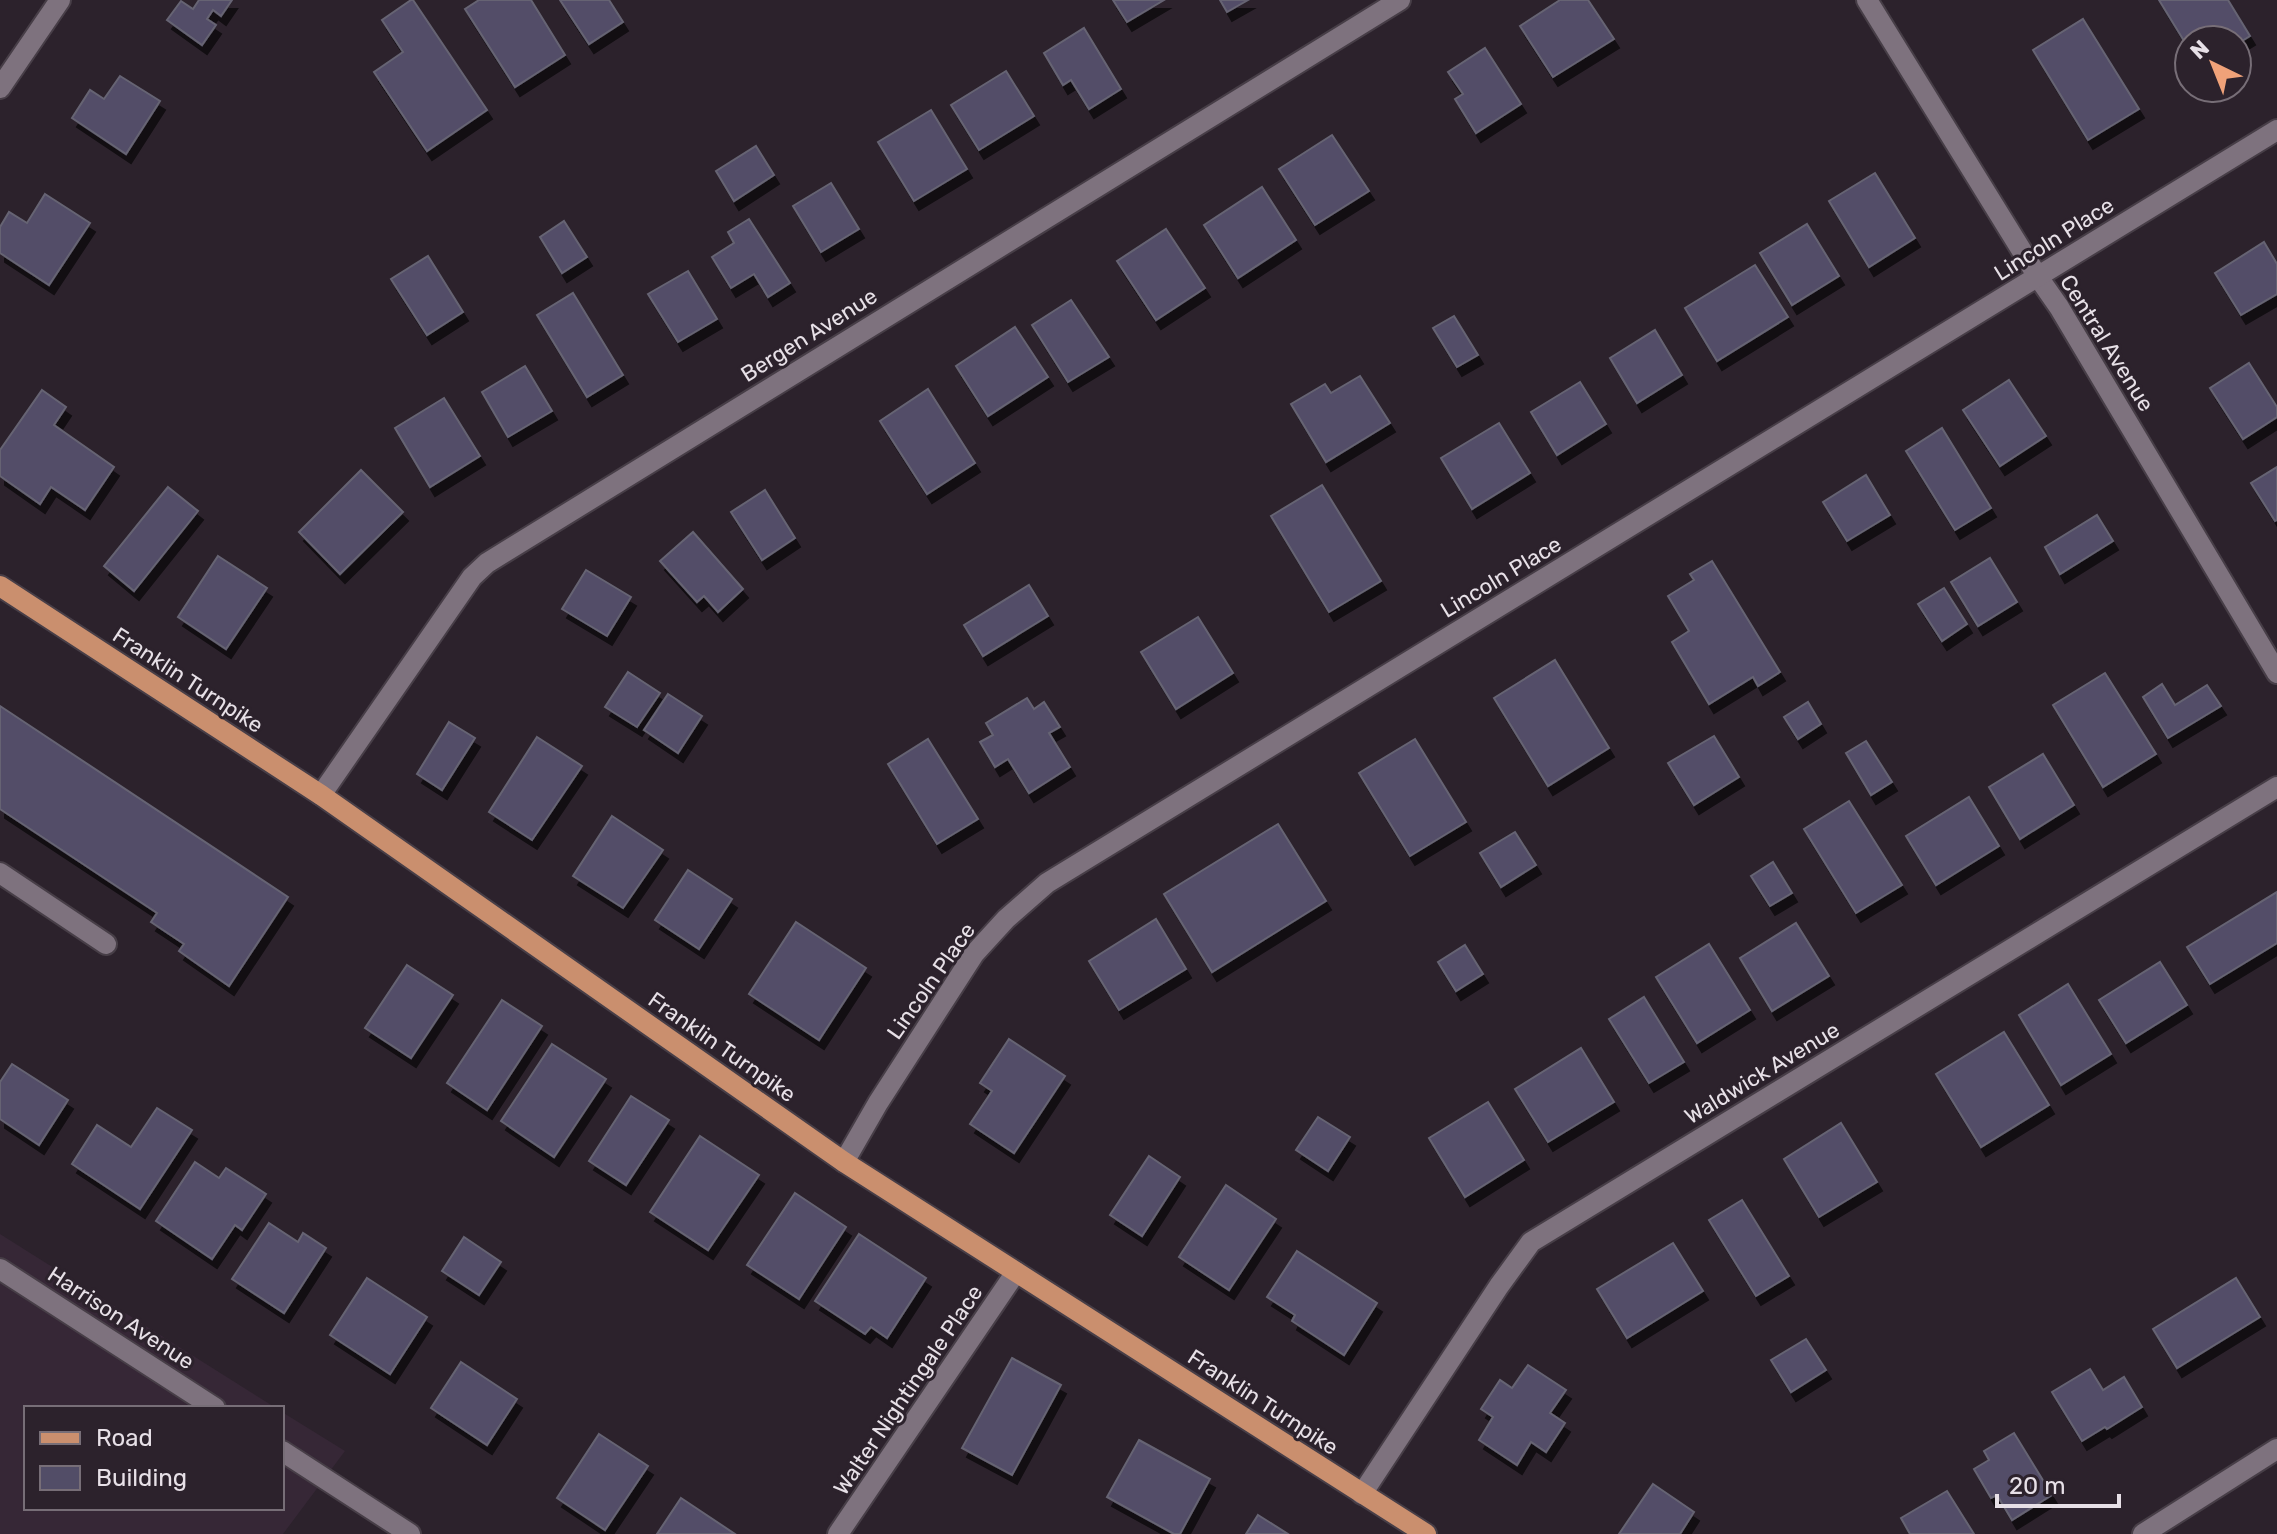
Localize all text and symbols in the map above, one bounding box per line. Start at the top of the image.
north arrow [2173,24,2253,104]
text: N [2185,34,2215,65]
street label: Lincoln Place [1989,192,2119,286]
street label: Central Avenue [2054,270,2160,416]
street label: Bergen Avenue [736,282,882,388]
street label: Lincoln Place [1436,530,1566,624]
street label: Franklin Turnpike [108,621,268,739]
street label: Lincoln Place [881,918,981,1044]
street label: Franklin Turnpike [643,986,801,1108]
street label: Waldwick Avenue [1680,1016,1844,1130]
street label: Harrison Avenue [43,1261,199,1375]
street label: Walter Nightingale Place [828,1280,988,1500]
street label: Franklin Turnpike [1183,1343,1343,1461]
legend [24,1406,284,1510]
text: Road [96,1424,153,1452]
scale bar [1997,1458,2119,1508]
text: Building [96,1464,187,1492]
text: 20 m [2009,1472,2066,1500]

